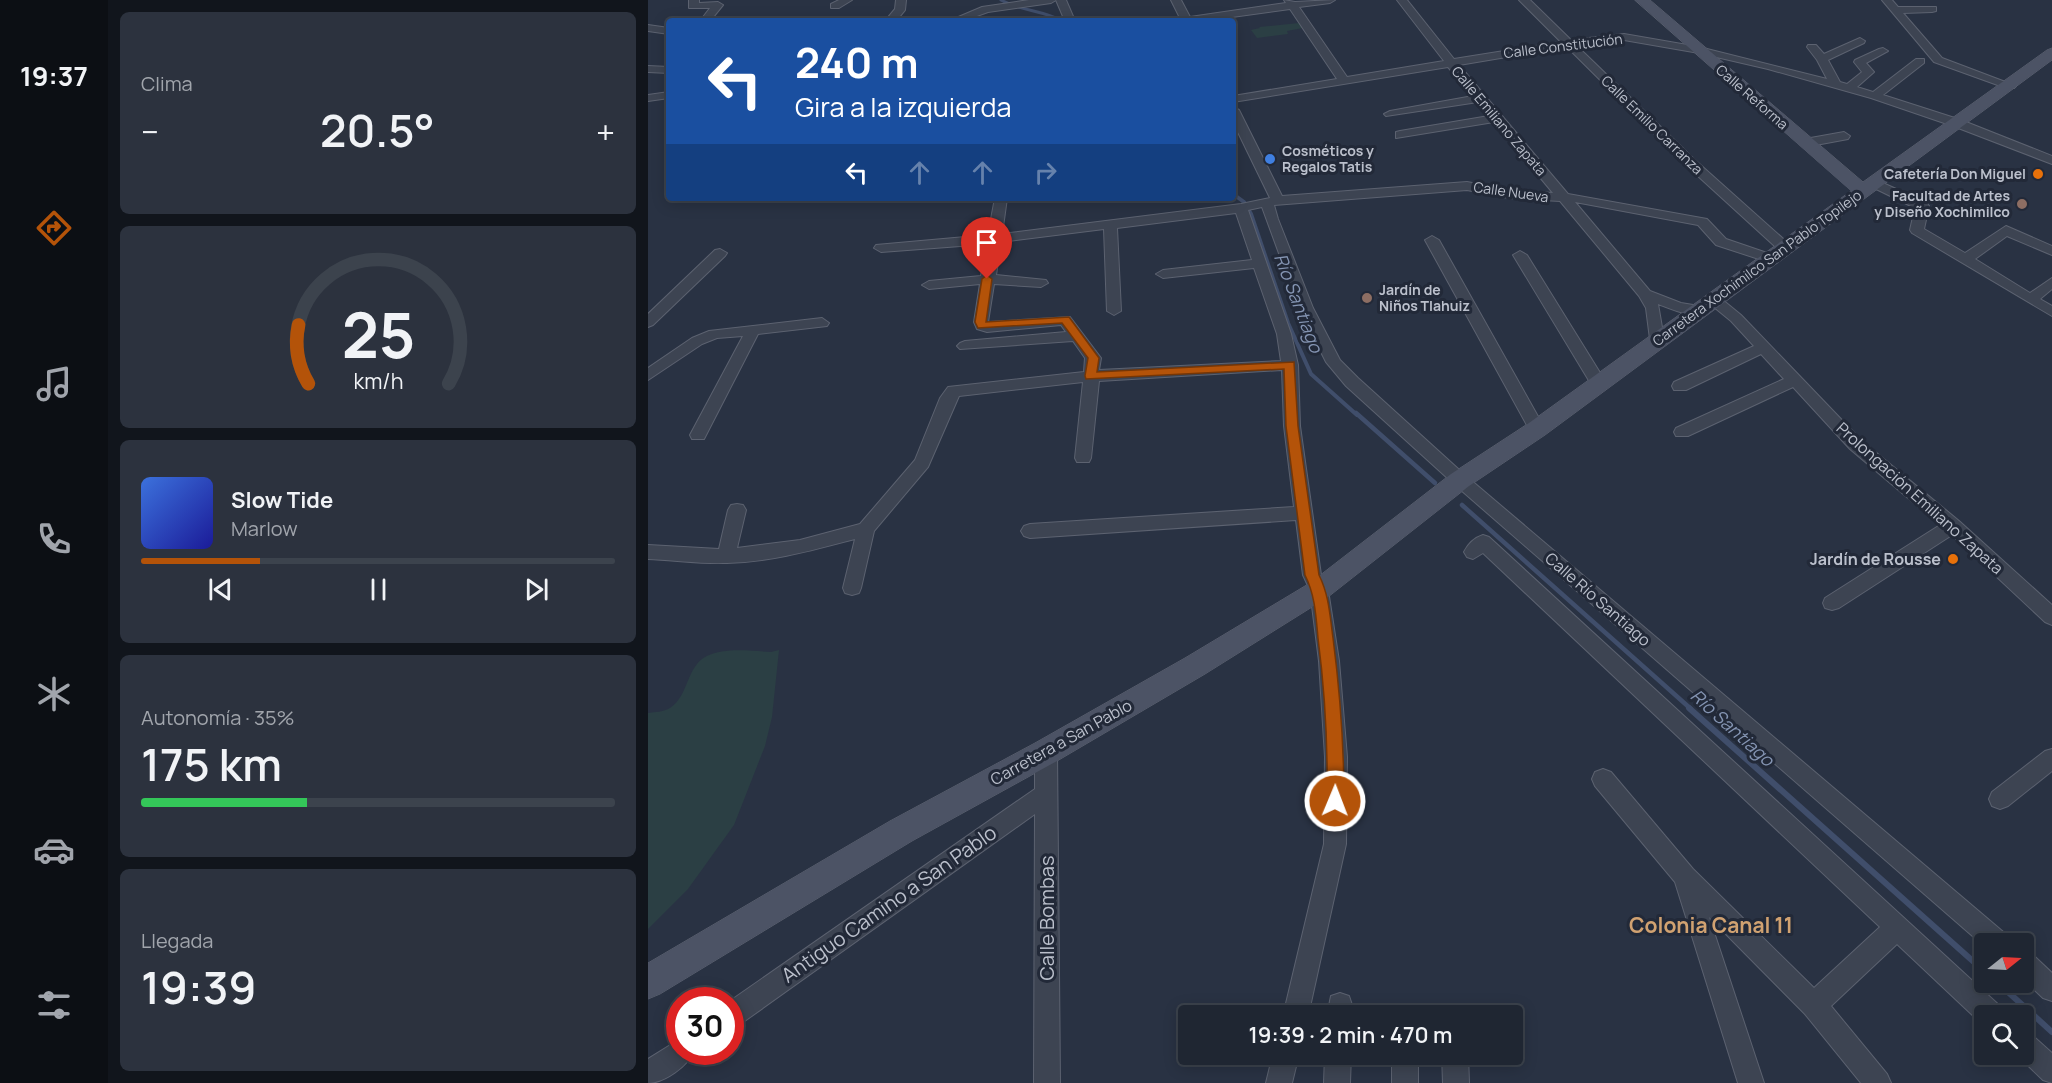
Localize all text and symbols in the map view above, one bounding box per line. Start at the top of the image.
street label: Calle Constitución [1502,29,1623,62]
text: 240 m [795,33,919,91]
icon: left [696,42,774,120]
text: 19:37 [20,57,88,94]
street label: Calle Reforma [1712,60,1793,133]
street label: Calle Emiliano Zapata [1448,62,1551,180]
text: Clima [141,70,193,97]
street label: Calle Emilio Carranza [1597,71,1707,178]
text: Gira a la izquierda [795,88,1011,125]
text: 20.5° [320,99,435,161]
text: − [141,109,159,154]
text: + [596,109,615,154]
place label: Cosméticos y Regalos Tatis [1282,141,1374,176]
marker: Cosméticos y Regalos Tatis [1263,152,1277,166]
icon: left [840,156,873,189]
icon: ahead [903,156,936,189]
icon: ahead [966,156,999,189]
icon: right [1029,156,1062,189]
place label: Cafetería Don Miguel [1884,164,2026,183]
marker: Cafetería Don Miguel [2031,167,2045,181]
street label: Calle Nueva [1472,177,1550,206]
street label: Carretera Xochimilco San Pablo Topilejo [1648,185,1865,350]
place label: Facultad de Artes y Diseño Xochimilco [1874,186,2010,221]
marker: Facultad de Artes y Diseño Xochimilco [2015,197,2029,211]
icon: directions [33,207,75,249]
pin [961,217,1012,279]
icon: arrive [970,226,1003,259]
water label: Río Santiago [1269,250,1329,357]
place label: Jardín de Niños Tlahuiz [1379,280,1470,315]
text: 25 [341,291,415,377]
marker: Jardín de Niños Tlahuiz [1360,291,1374,305]
icon: music [33,363,75,405]
text: km/h [353,367,403,396]
street label: Prolongación Emiliano Zapata [1832,417,2008,579]
text: Slow Tide [231,485,333,515]
text: Marlow [231,515,298,542]
icon: phone [33,518,75,560]
street label: Calle Río Santiago [1541,547,1655,651]
place label: Jardín de Rousse [1810,548,1941,570]
marker: Jardín de Rousse [1946,552,1960,566]
icon: previous [204,573,237,606]
icon: pause [362,573,395,606]
icon: next [520,573,553,606]
icon: climate [33,673,75,715]
water label: Río Santiago [1686,683,1780,772]
street label: Carretera a San Pablo [986,694,1136,790]
text: Autonomía · 35% [141,704,295,731]
text: 175 km [141,733,282,795]
position arrow [1303,769,1367,833]
street label: Antiguo Camino a San Pablo [776,819,1002,988]
icon: car [33,829,75,871]
street label: Calle Bombas [1033,856,1060,980]
district label: Colonia Canal 11 [1629,911,1793,939]
text: Llegada [141,927,213,954]
north arrow [1974,933,2034,993]
map controls [1974,933,2034,1065]
text: 19:39 [141,956,256,1018]
icon: filters [33,984,75,1026]
speed limit sign: 30 [666,987,744,1065]
button: search [1974,1005,2034,1065]
text: 19:39 · 2 min · 470 m [1249,1020,1452,1050]

